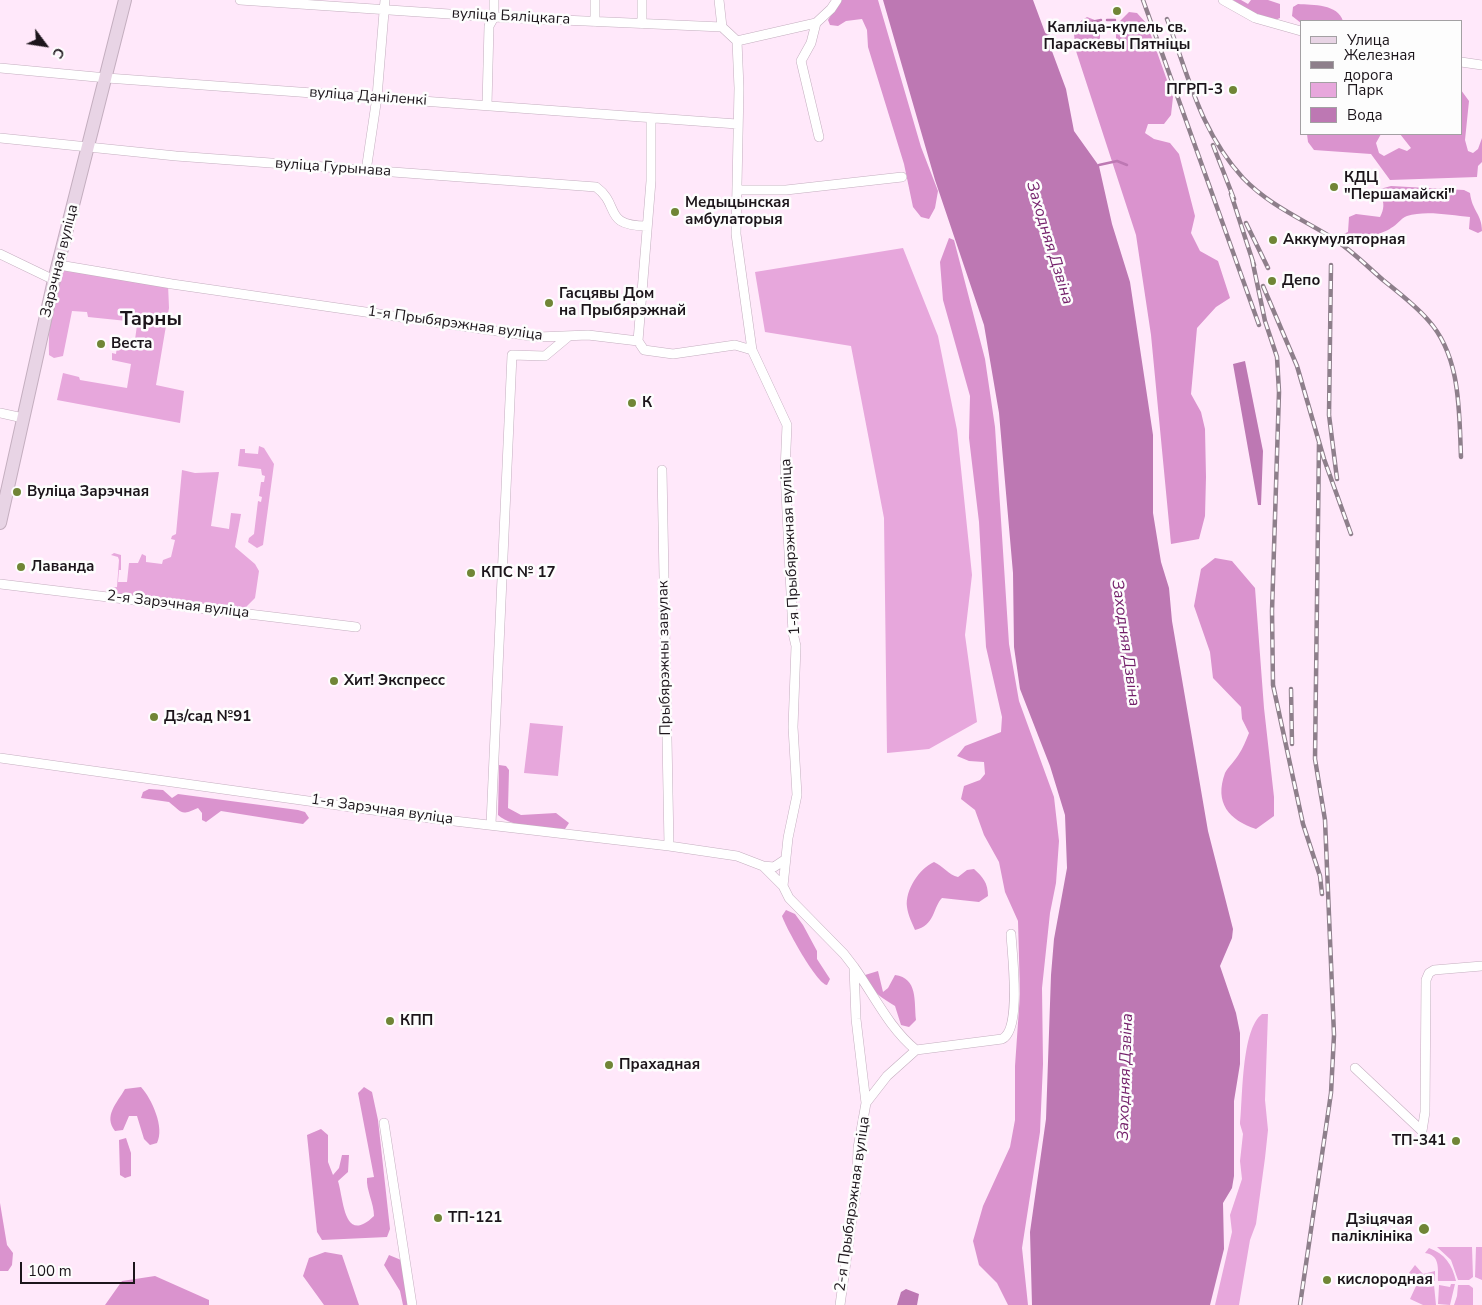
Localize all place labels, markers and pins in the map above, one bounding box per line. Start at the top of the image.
marker: Капліца-купель св. Параскевы Пятніцы [1111,5,1123,17]
place label: Капліца-купель св. Параскевы Пятніцы [1044,19,1190,54]
place label: ПГРП-3 [1166,81,1223,99]
marker: ПГРП-3 [1227,84,1239,96]
place label: КДЦ "Першамайскі" [1344,169,1455,204]
marker: КДЦ "Першамайскі" [1328,181,1340,193]
place label: Медыцынская амбулаторыя [685,194,790,229]
marker: Медыцынская амбулаторыя [669,206,681,218]
place label: Аккумуляторная [1283,231,1405,249]
marker: Аккумуляторная [1267,234,1279,246]
place label: Депо [1282,272,1320,290]
marker: Депо [1266,275,1278,287]
place label: Гасцявы Дом на Прыбярэжнай [559,285,686,320]
marker: Гасцявы Дом на Прыбярэжнай [543,297,555,309]
place label: Веста [111,335,152,353]
marker: Веста [95,338,107,350]
place label: К [642,394,652,412]
marker: К [626,397,638,409]
place label: Вуліца Зарэчная [27,483,149,501]
marker: Вуліца Зарэчная [11,486,23,498]
place label: Лаванда [31,558,94,576]
marker: Лаванда [15,561,27,573]
place label: КПС № 17 [481,564,555,582]
marker: КПС № 17 [465,567,477,579]
place label: Хит! Экспресс [344,672,445,690]
marker: Хит! Экспресс [328,675,340,687]
place label: Дз/сад №91 [164,708,251,726]
marker: Дз/сад №91 [148,711,160,723]
place label: КПП [400,1012,433,1030]
marker: КПП [384,1015,396,1027]
place label: Прахадная [619,1056,700,1074]
marker: Прахадная [603,1059,615,1071]
place label: ТП-341 [1392,1132,1446,1150]
marker: ТП-341 [1450,1135,1462,1147]
place label: ТП-121 [448,1209,502,1227]
place label: Дзіцячая паліклініка [1331,1211,1413,1246]
marker: ТП-121 [432,1212,444,1224]
marker: Дзіцячая паліклініка [1417,1222,1431,1236]
place label: кислородная [1337,1271,1433,1289]
marker: кислородная [1321,1274,1333,1286]

